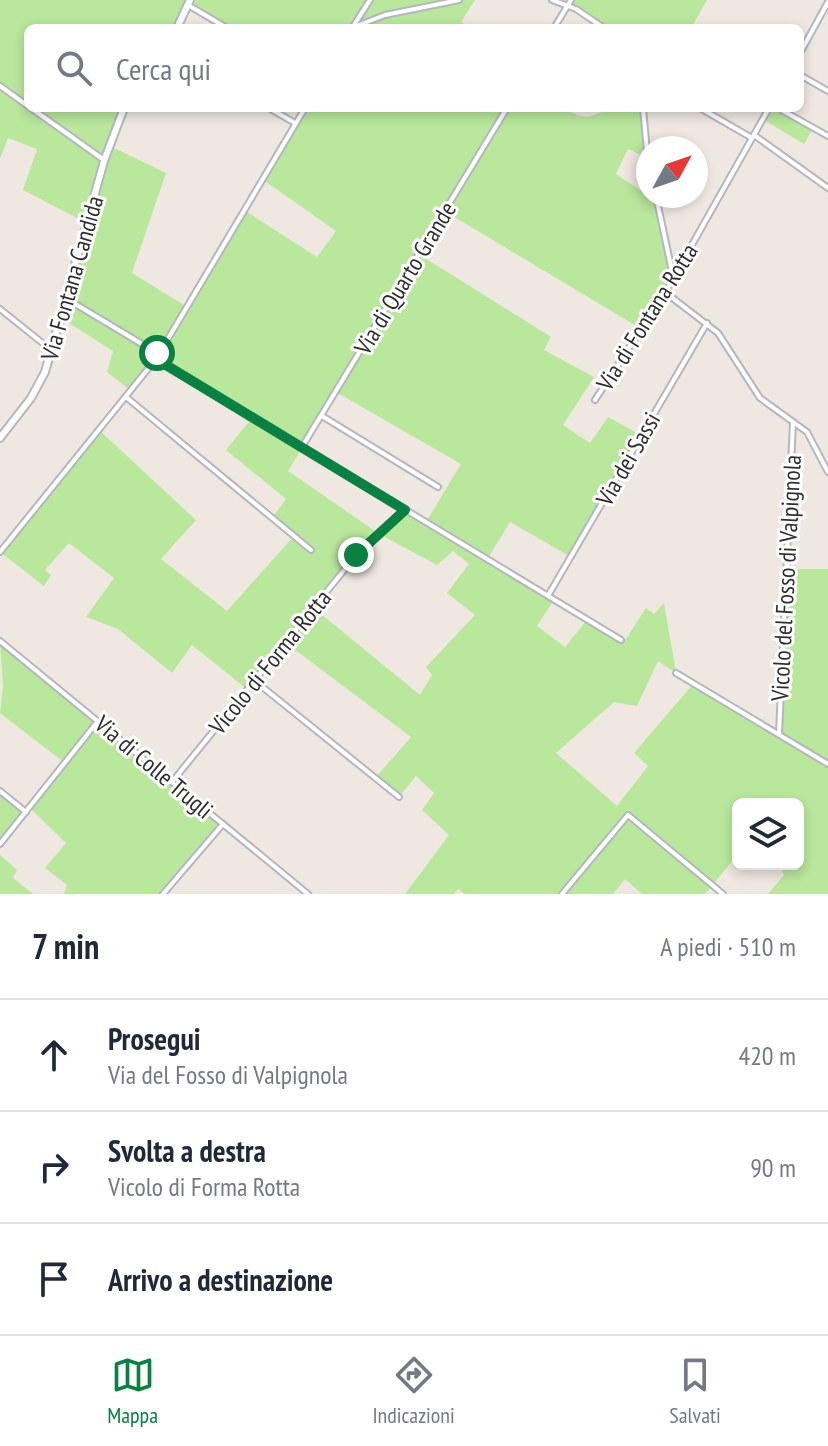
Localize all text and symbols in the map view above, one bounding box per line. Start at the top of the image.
search box [24,24,804,112]
icon: search [52,46,96,90]
text: Cerca qui [116,49,211,88]
north arrow [636,136,708,208]
street label: Via Fontana Candida [33,192,110,365]
street label: Via di Quarto Grande [347,196,463,361]
street label: Via di Fontana Rotta [589,238,705,397]
route start [139,335,175,371]
street label: Via dei Sassi [588,407,667,512]
street label: Vicolo del Fosso di Valpignola [764,454,808,703]
route end [338,537,374,573]
street label: Vicolo di Forma Rotta [201,583,338,741]
street label: Via di Colle Trugli [88,708,219,825]
map controls [732,798,804,870]
button: layers [732,798,804,870]
text: 7 min [32,924,99,968]
text: A piedi · 510 m [660,930,796,963]
text: Prosegui [108,1019,201,1058]
icon: ahead [32,1033,76,1077]
text: 420 m [738,1039,796,1072]
text: Via del Fosso di Valpignola [108,1058,348,1091]
text: Svolta a destra [108,1131,266,1170]
icon: right [32,1145,76,1189]
text: 90 m [750,1151,796,1184]
text: Vicolo di Forma Rotta [108,1170,300,1203]
icon: arrive [32,1257,76,1301]
text: Arrivo a destinazione [108,1260,333,1299]
tab: Mappa [107,1353,158,1429]
tab: Indicazioni [372,1353,455,1429]
tab: Salvati [669,1353,721,1429]

